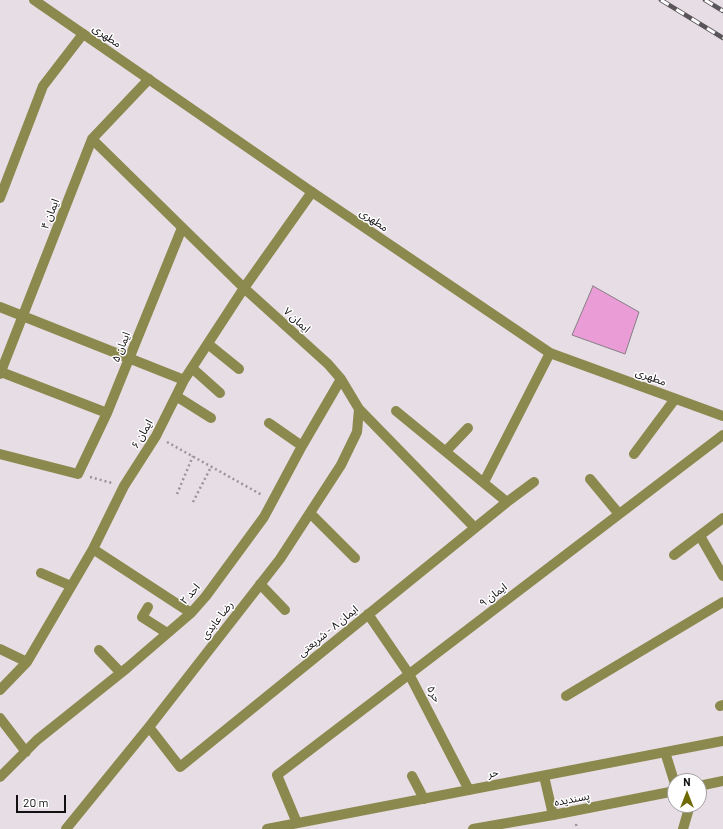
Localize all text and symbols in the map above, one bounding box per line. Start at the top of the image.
street label: مطهری [90,21,124,51]
street label: ایمان ۴ [38,197,62,231]
street label: مطهری [357,206,391,234]
street label: ایمان ۷ [281,305,313,335]
street label: ایمان ۵ [109,330,133,364]
street label: مطهری [634,365,668,389]
street label: ایمان ۶ [128,417,156,451]
street label: ایمان ۹ [476,580,510,610]
street label: احد ۲ [177,581,203,607]
street label: رضا عابدی [198,598,236,642]
street label: ایمان ۸ - شریعتی [295,603,361,659]
street label: حر۵ [424,683,444,705]
street label: حر [486,765,500,781]
north arrow [667,773,707,813]
text: N [683,775,691,788]
scale bar [18,787,68,813]
street label: پسندیده [553,789,591,809]
text: 20 m [23,795,49,809]

